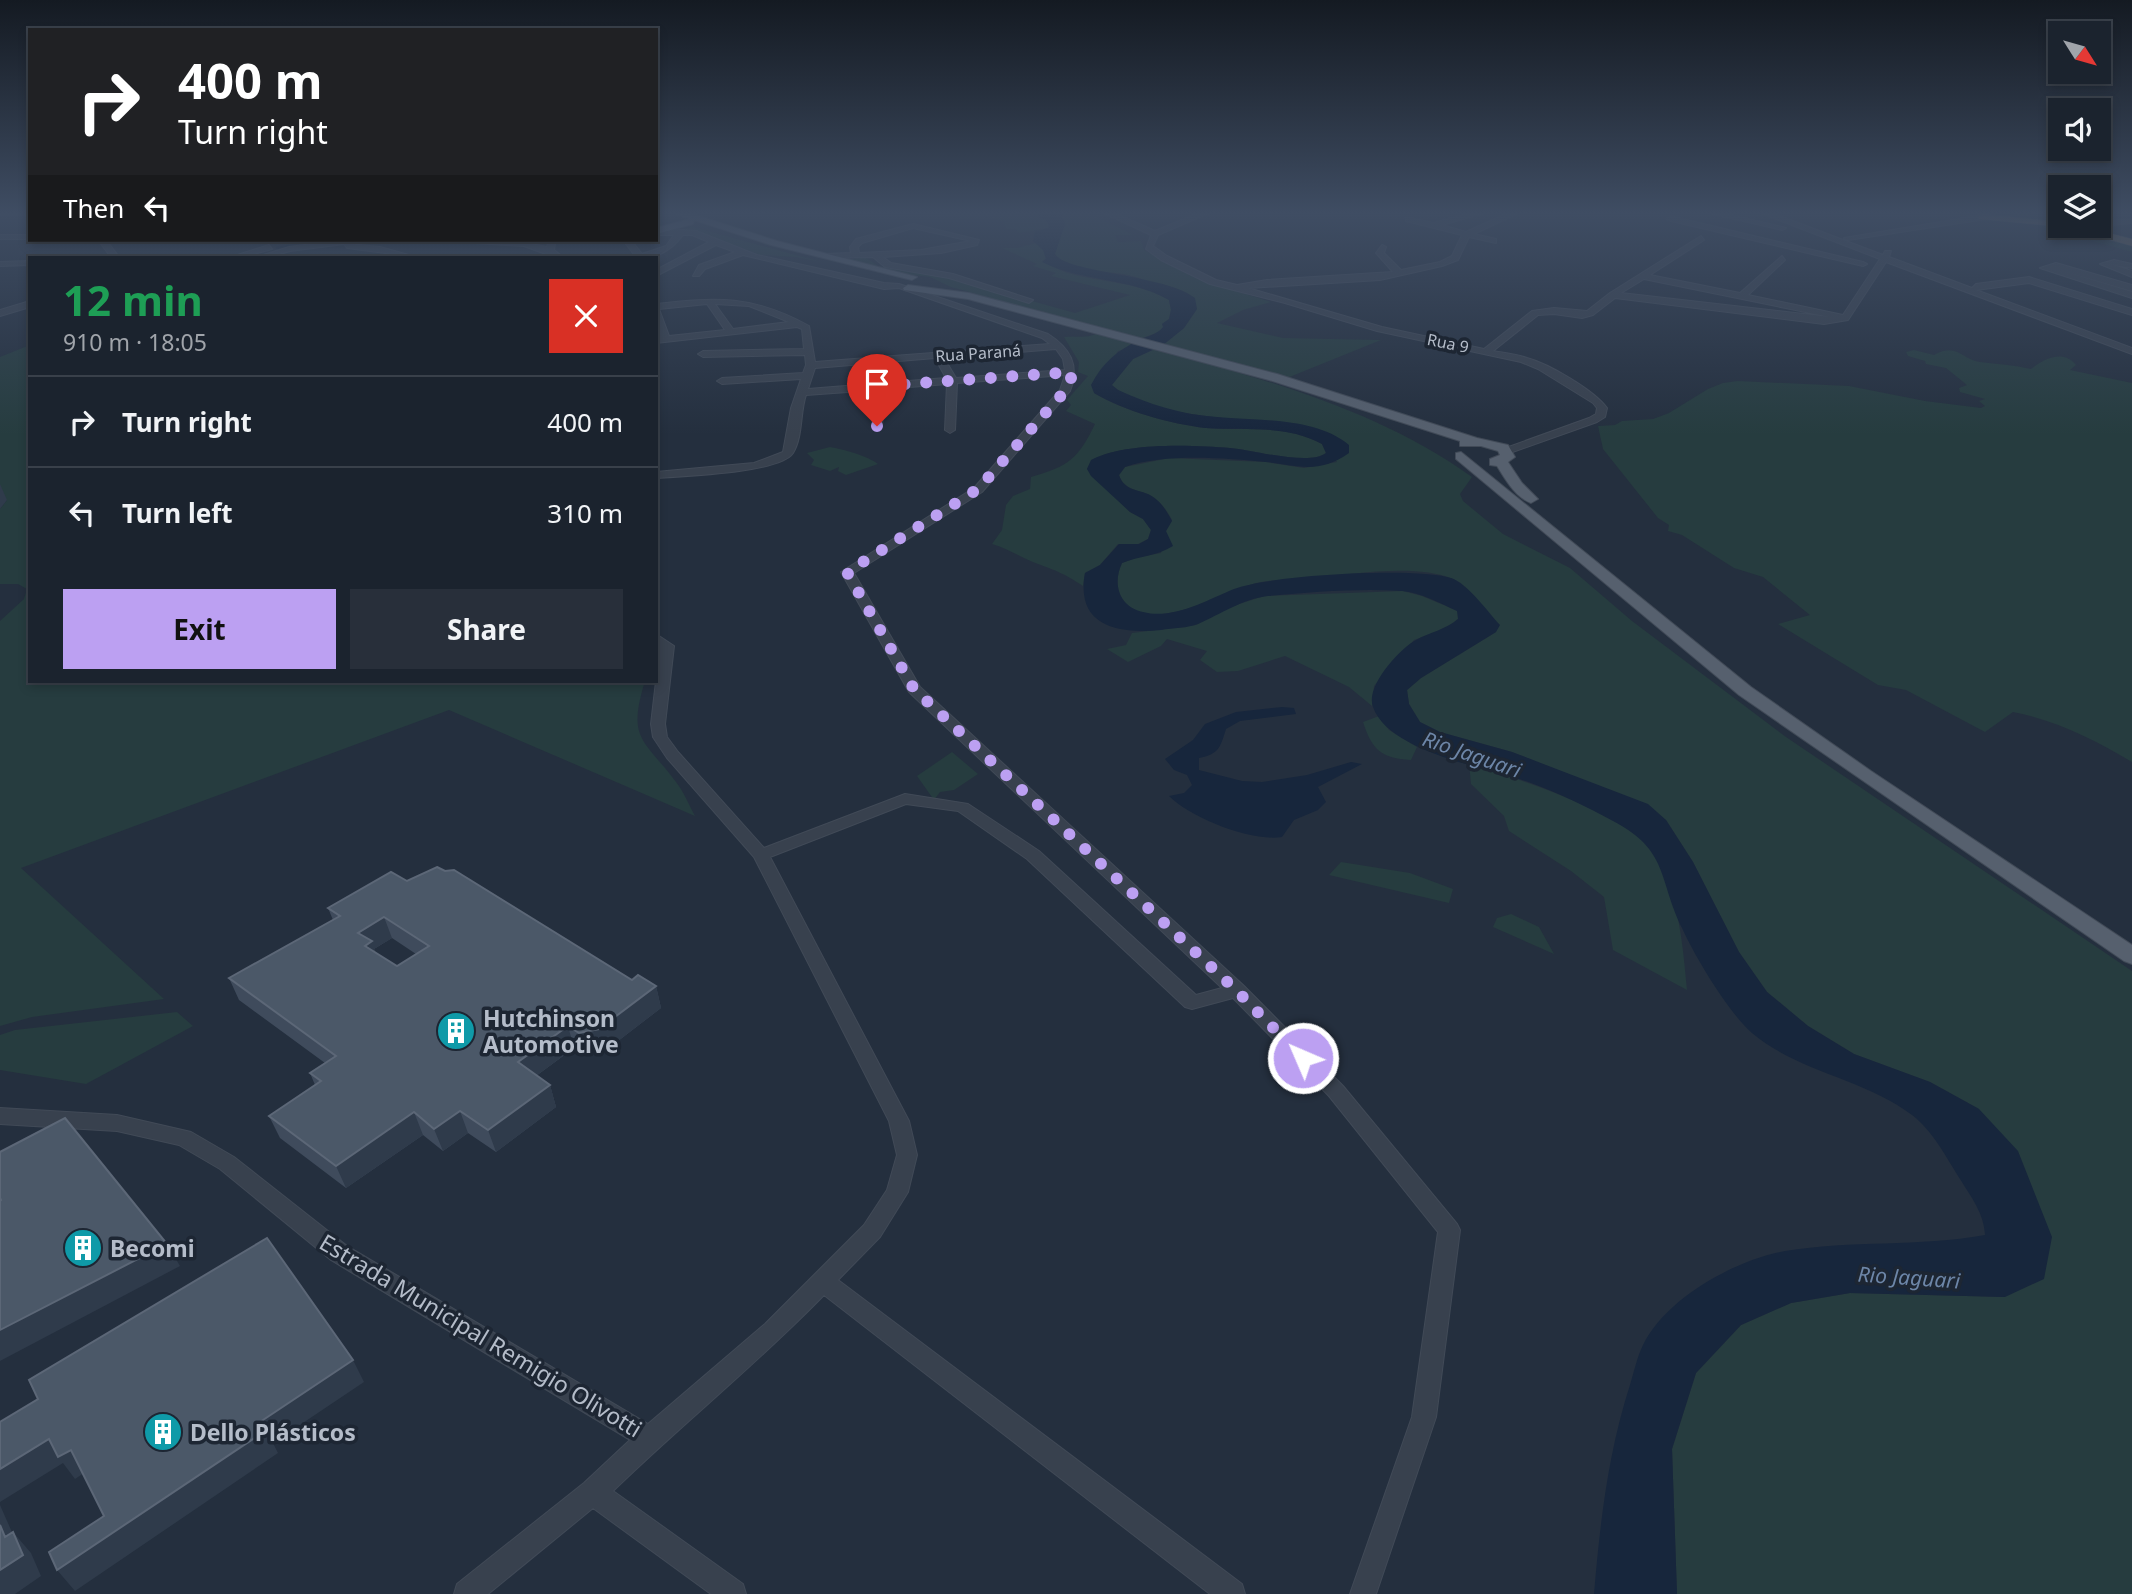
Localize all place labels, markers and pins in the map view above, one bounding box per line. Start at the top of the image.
pin [847,354,907,426]
place label: Hutchinson Automotive [483,1002,619,1060]
building icon: Hutchinson Automotive [435,1010,477,1052]
building icon: Becomi [62,1227,104,1269]
place label: Becomi [110,1232,195,1264]
building icon: Dello Plásticos [142,1411,184,1453]
place label: Dello Plásticos [190,1416,356,1448]

